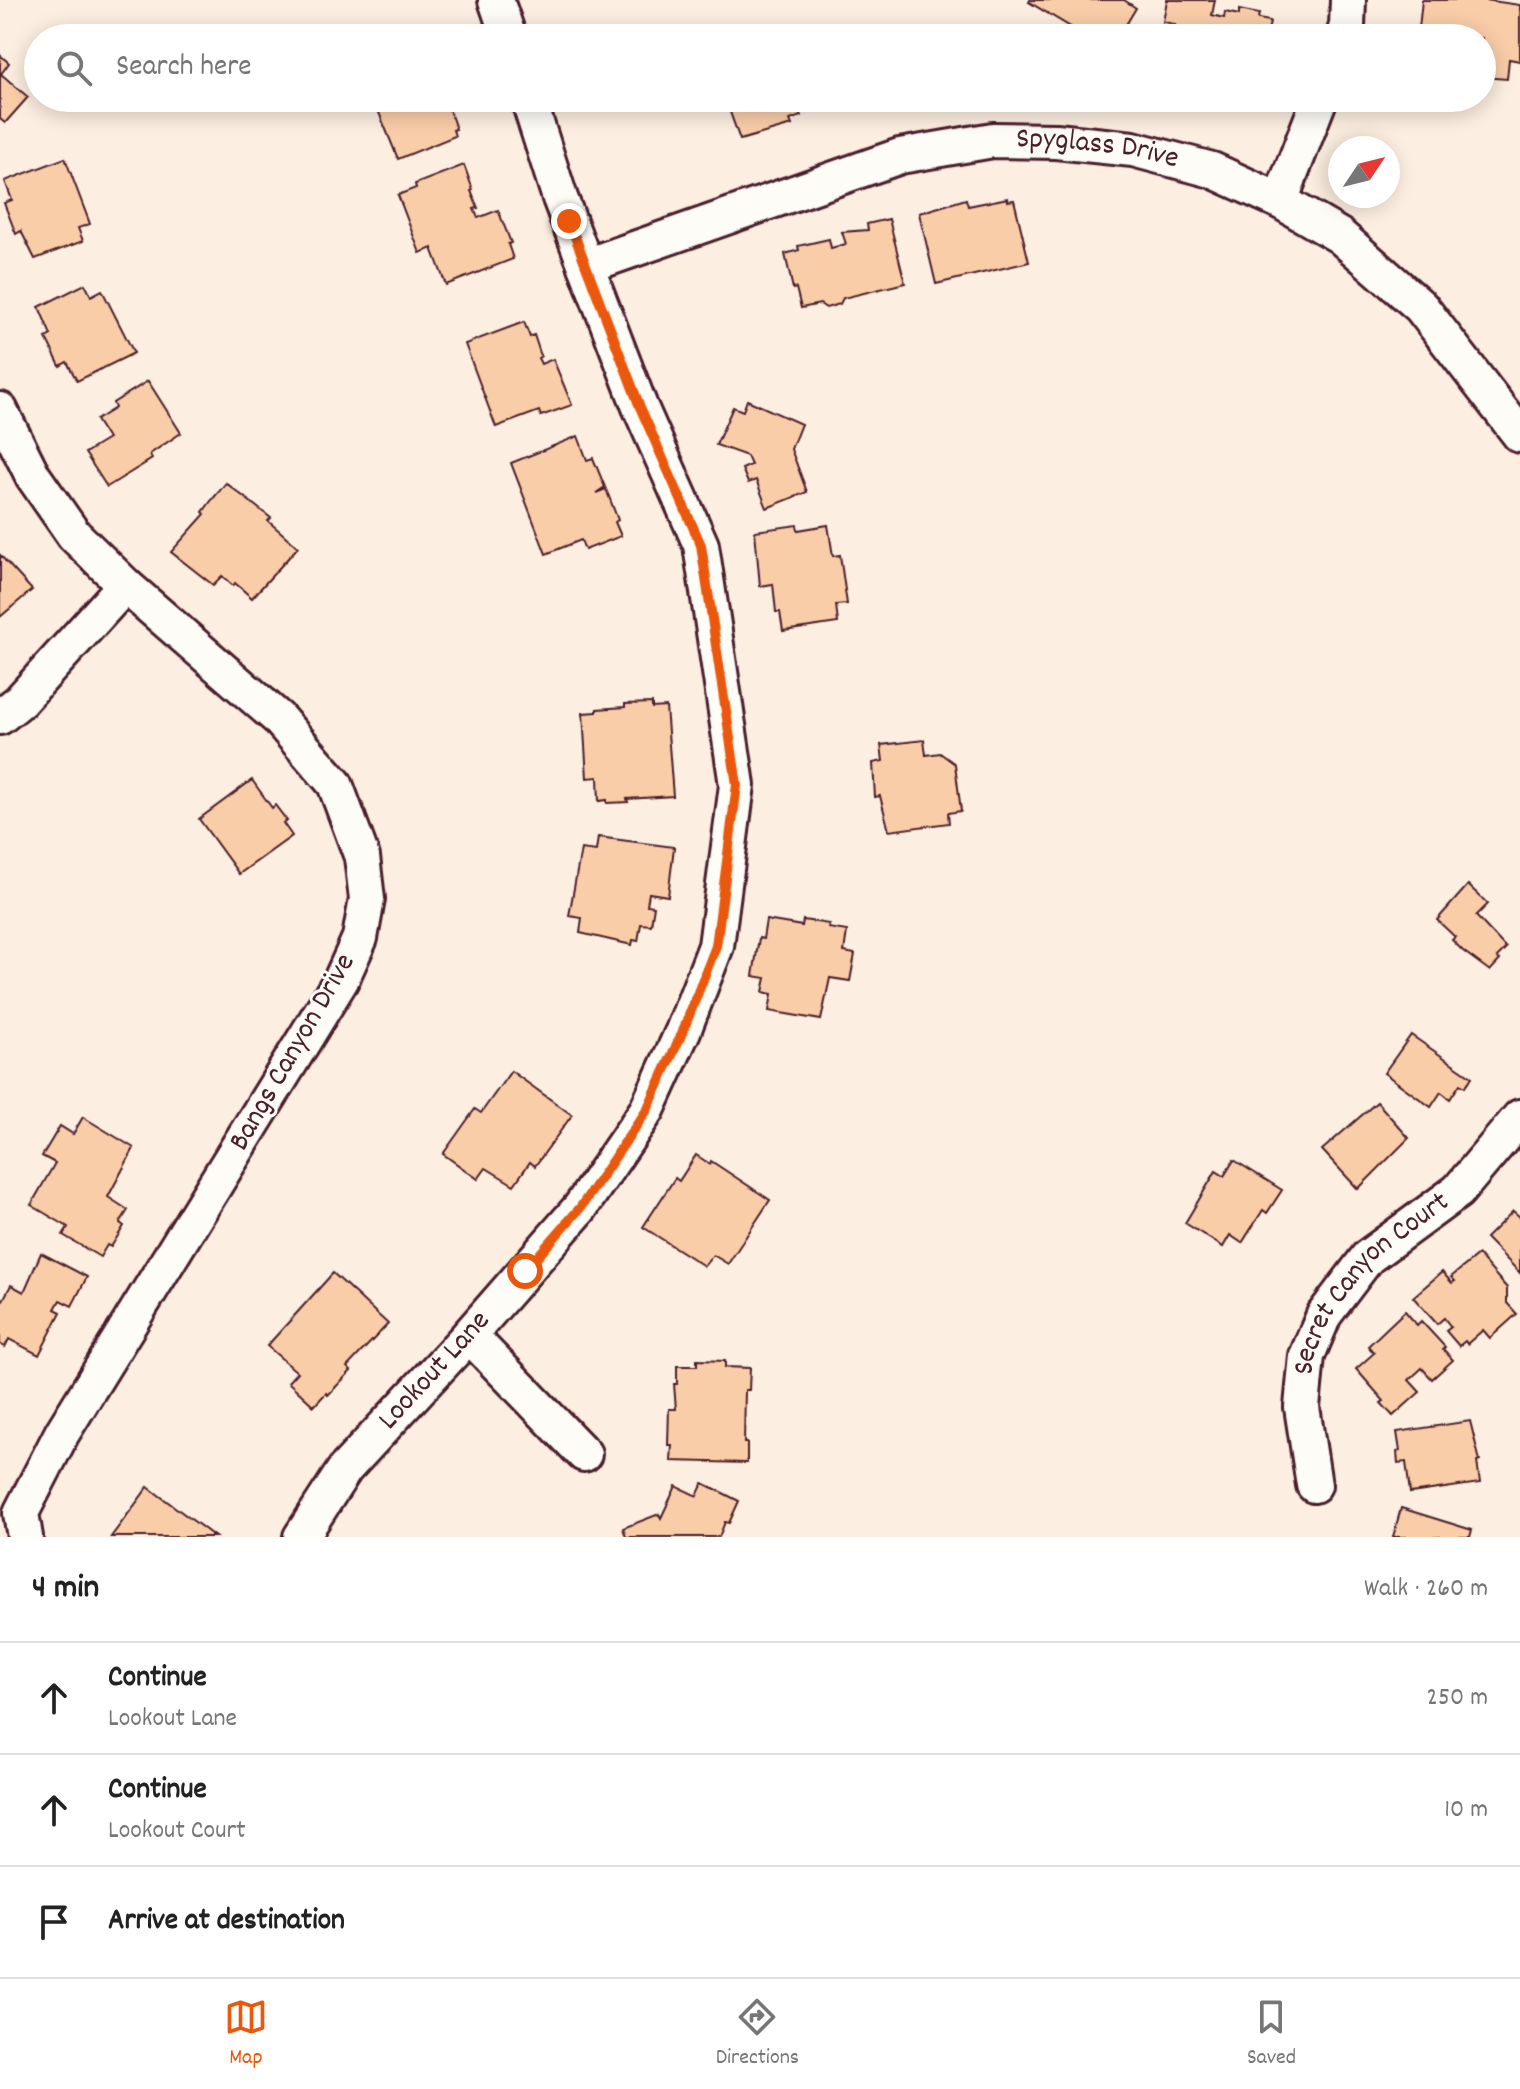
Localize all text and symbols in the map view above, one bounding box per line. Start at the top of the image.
search box [24,24,1496,112]
icon: search [52,46,96,90]
text: Search here [116,47,252,90]
street label: Spyglass Drive [1016,119,1183,182]
north arrow [1328,136,1400,208]
route end [551,203,587,239]
street label: Bangs Canyon Drive [220,946,368,1160]
street label: Secret Canyon Court [1284,1182,1459,1377]
route start [507,1253,543,1289]
street label: Lookout Lane [369,1302,502,1441]
text: 4 min [32,1565,99,1614]
text: Walk · 260 m [1364,1571,1488,1608]
text: Continue [108,1658,207,1701]
icon: ahead [32,1676,76,1720]
text: 250 m [1427,1680,1488,1717]
text: Lookout Lane [108,1701,237,1738]
text: Continue [108,1770,207,1813]
icon: ahead [32,1788,76,1832]
text: 10 m [1444,1792,1488,1829]
text: Lookout Court [108,1813,246,1850]
icon: arrive [32,1900,76,1944]
text: Arrive at destination [108,1901,345,1944]
tab: Map [224,1995,268,2074]
tab: Directions [716,1995,799,2074]
tab: Saved [1247,1995,1296,2074]

